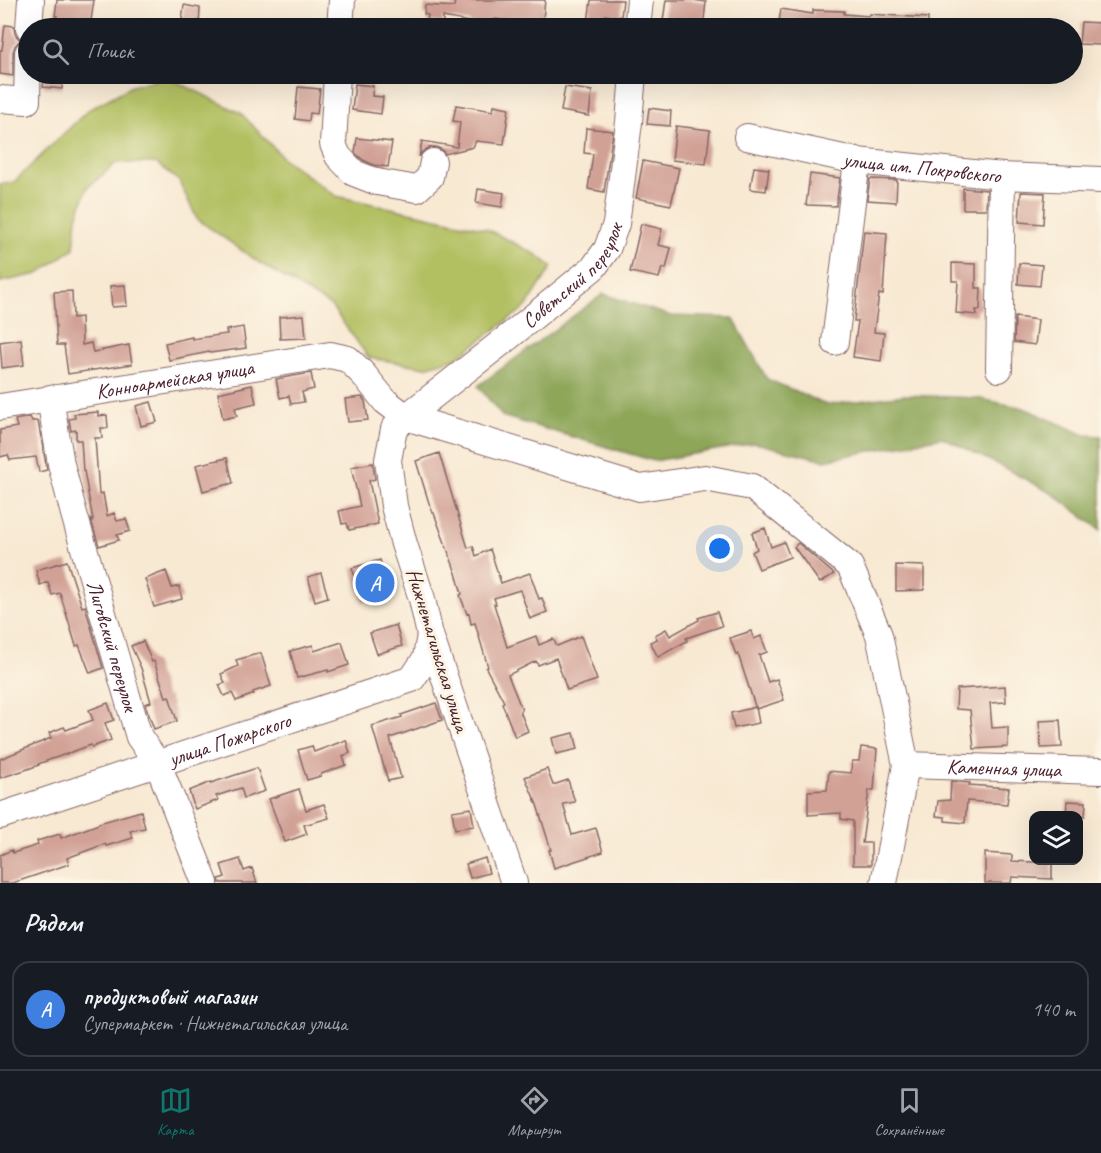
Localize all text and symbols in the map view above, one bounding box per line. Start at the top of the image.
search box [18,18,1083,84]
icon: search [39,35,72,68]
text: Поиск [87,37,133,65]
street label: улица им. Покровского [839,145,1004,189]
street label: Советский переулок [517,217,629,334]
street label: Конноармейская улица [94,354,257,405]
your location [705,534,734,563]
pin: A [356,560,394,606]
street label: Нижнетагильская улица [401,565,476,737]
street label: Лиговский переулок [81,577,144,717]
street label: улица Пожарского [163,707,295,773]
street label: Каменная улица [946,753,1063,783]
map controls [1029,811,1083,865]
button: layers [1029,811,1083,865]
text: Рядом [24,906,82,939]
text: продуктовый магазин [83,983,257,1011]
text: A [40,997,51,1022]
text: 140 m [1032,997,1075,1022]
text: Супермаркет · Нижнетагильская улица [83,1011,347,1036]
tab: Карта [157,1084,194,1140]
tab: Маршрут [508,1084,560,1140]
tab: Сохранённые [874,1084,944,1140]

